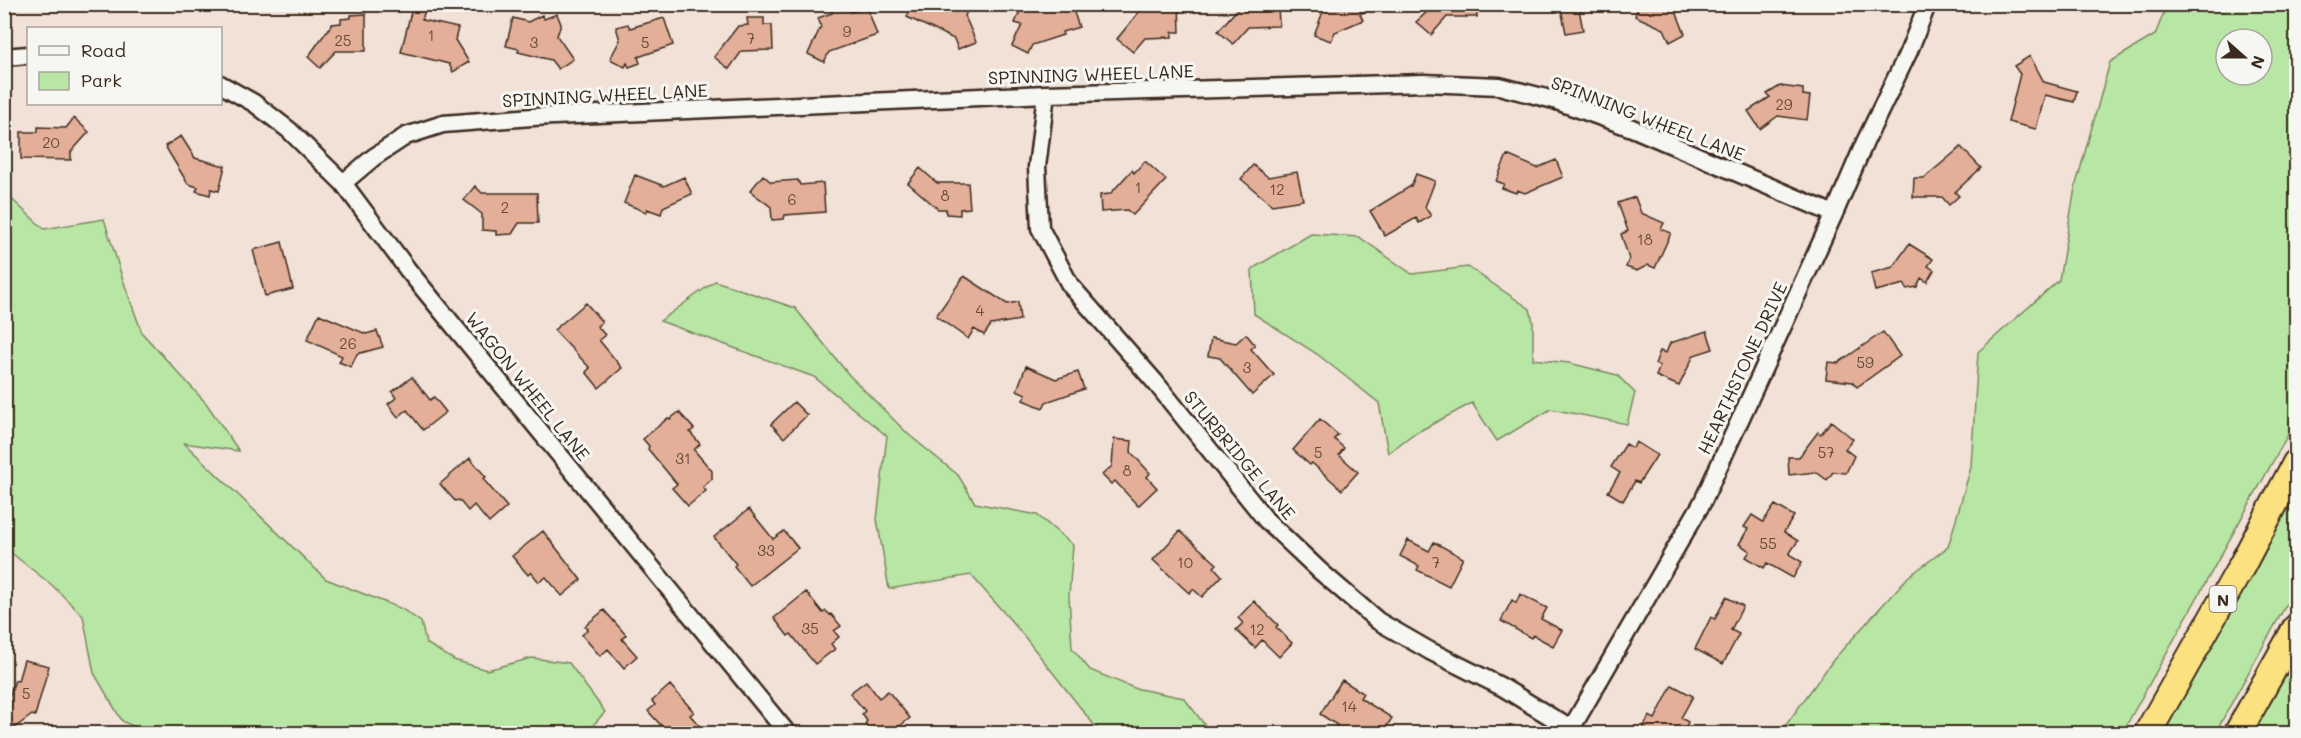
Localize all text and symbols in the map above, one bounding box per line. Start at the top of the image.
house number: 9 [843,21,852,41]
house number: 1 [428,25,434,45]
legend [27,27,222,105]
north arrow [2214,27,2274,87]
house number: 7 [747,28,755,48]
house number: 25 [334,30,352,50]
house number: 3 [530,32,539,52]
house number: 5 [641,32,649,52]
text: Road [81,38,126,62]
text: N [2246,53,2270,72]
street label: SPINNING WHEEL LANE [988,58,1194,90]
text: Park [81,68,122,92]
street label: SPINNING WHEEL LANE [1548,70,1748,166]
street label: SPINNING WHEEL LANE [502,78,708,112]
house number: 29 [1775,94,1793,114]
house number: 20 [42,132,60,152]
house number: 1 [1135,177,1141,197]
house number: 12 [1269,179,1285,199]
house number: 8 [940,185,950,205]
house number: 6 [787,189,797,209]
house number: 2 [501,197,509,217]
house number: 18 [1637,229,1653,249]
street label: HEARTHSTONE DRIVE [1692,278,1792,458]
house number: 4 [976,300,985,320]
street label: WAGON WHEEL LANE [460,307,596,465]
house number: 26 [339,333,357,353]
house number: 59 [1856,352,1874,372]
house number: 3 [1243,357,1252,377]
street label: STURBRIDGE LANE [1179,385,1301,525]
house number: 5 [1314,442,1322,462]
house number: 57 [1817,442,1835,462]
house number: 31 [675,448,691,468]
house number: 8 [1122,460,1132,480]
house number: 55 [1759,533,1777,553]
house number: 33 [757,540,775,560]
house number: 10 [1177,552,1193,572]
house number: 7 [1432,552,1440,572]
road number: N [2210,586,2236,612]
house number: 35 [801,618,819,638]
house number: 12 [1249,619,1265,639]
house number: 5 [22,683,30,703]
house number: 14 [1341,696,1357,716]

